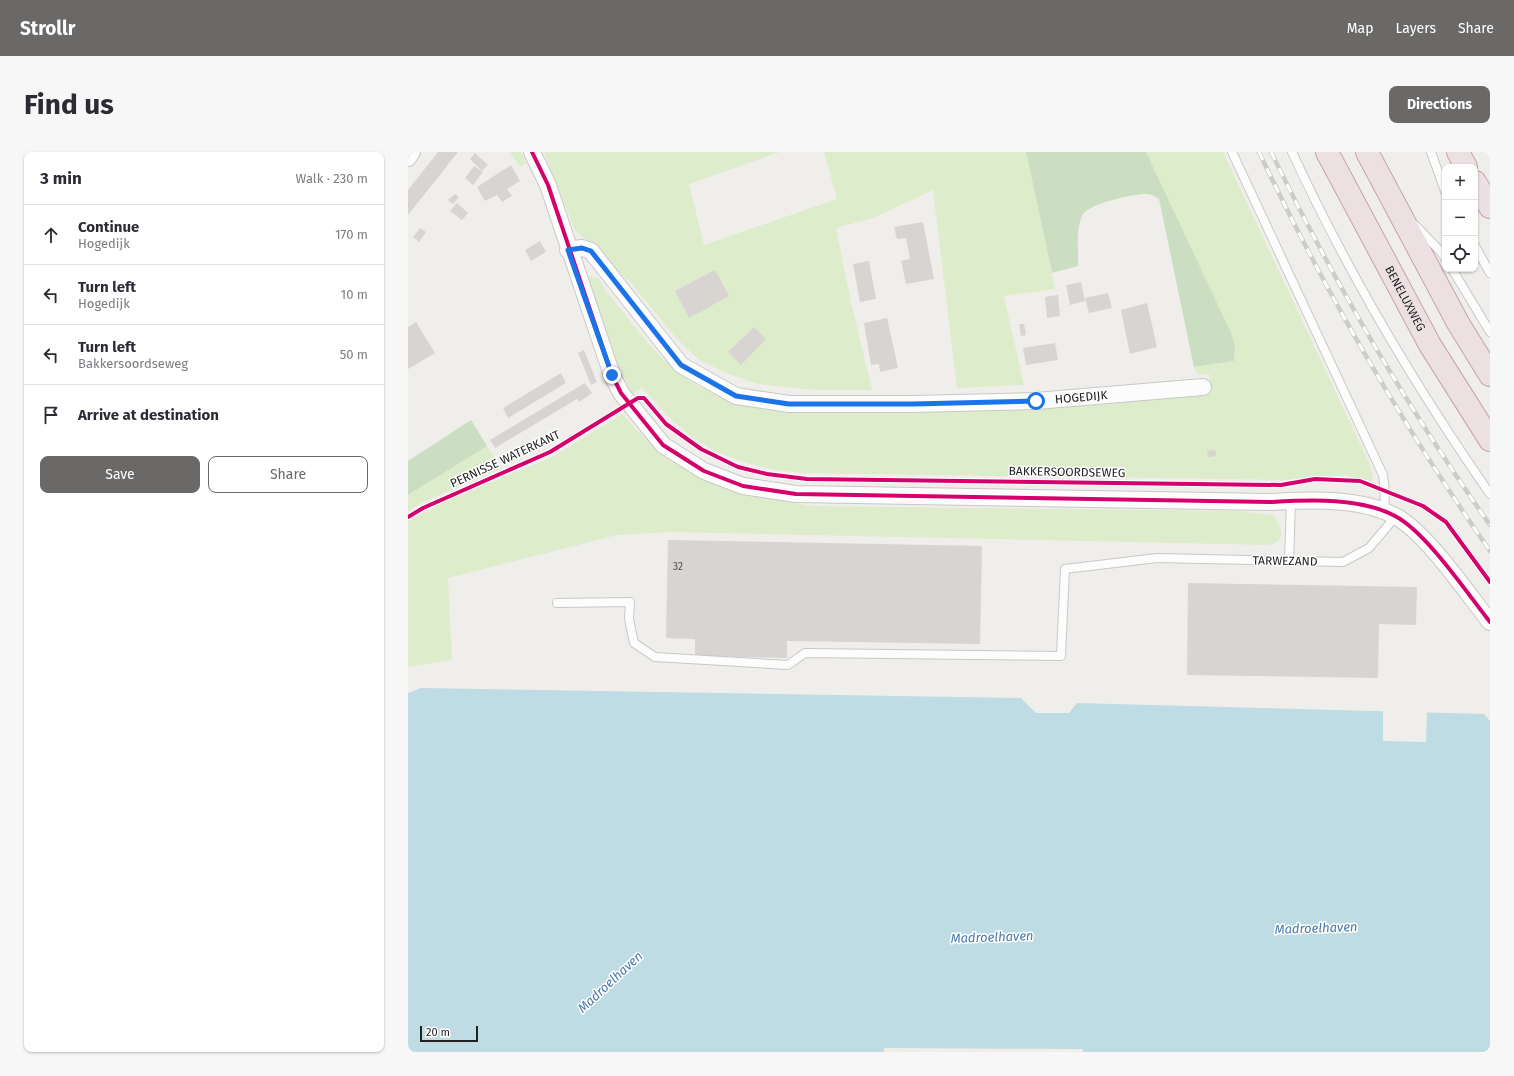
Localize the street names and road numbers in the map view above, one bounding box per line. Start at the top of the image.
street label: BENELUXWEG [1382,263,1428,334]
street label: HOGEDIJK [1054,388,1109,406]
street label: PERNISSE WATERKANT [448,427,563,491]
street label: BAKKERSOORDSEWEG [1009,464,1125,480]
street label: TARWEZAND [1252,553,1318,569]

